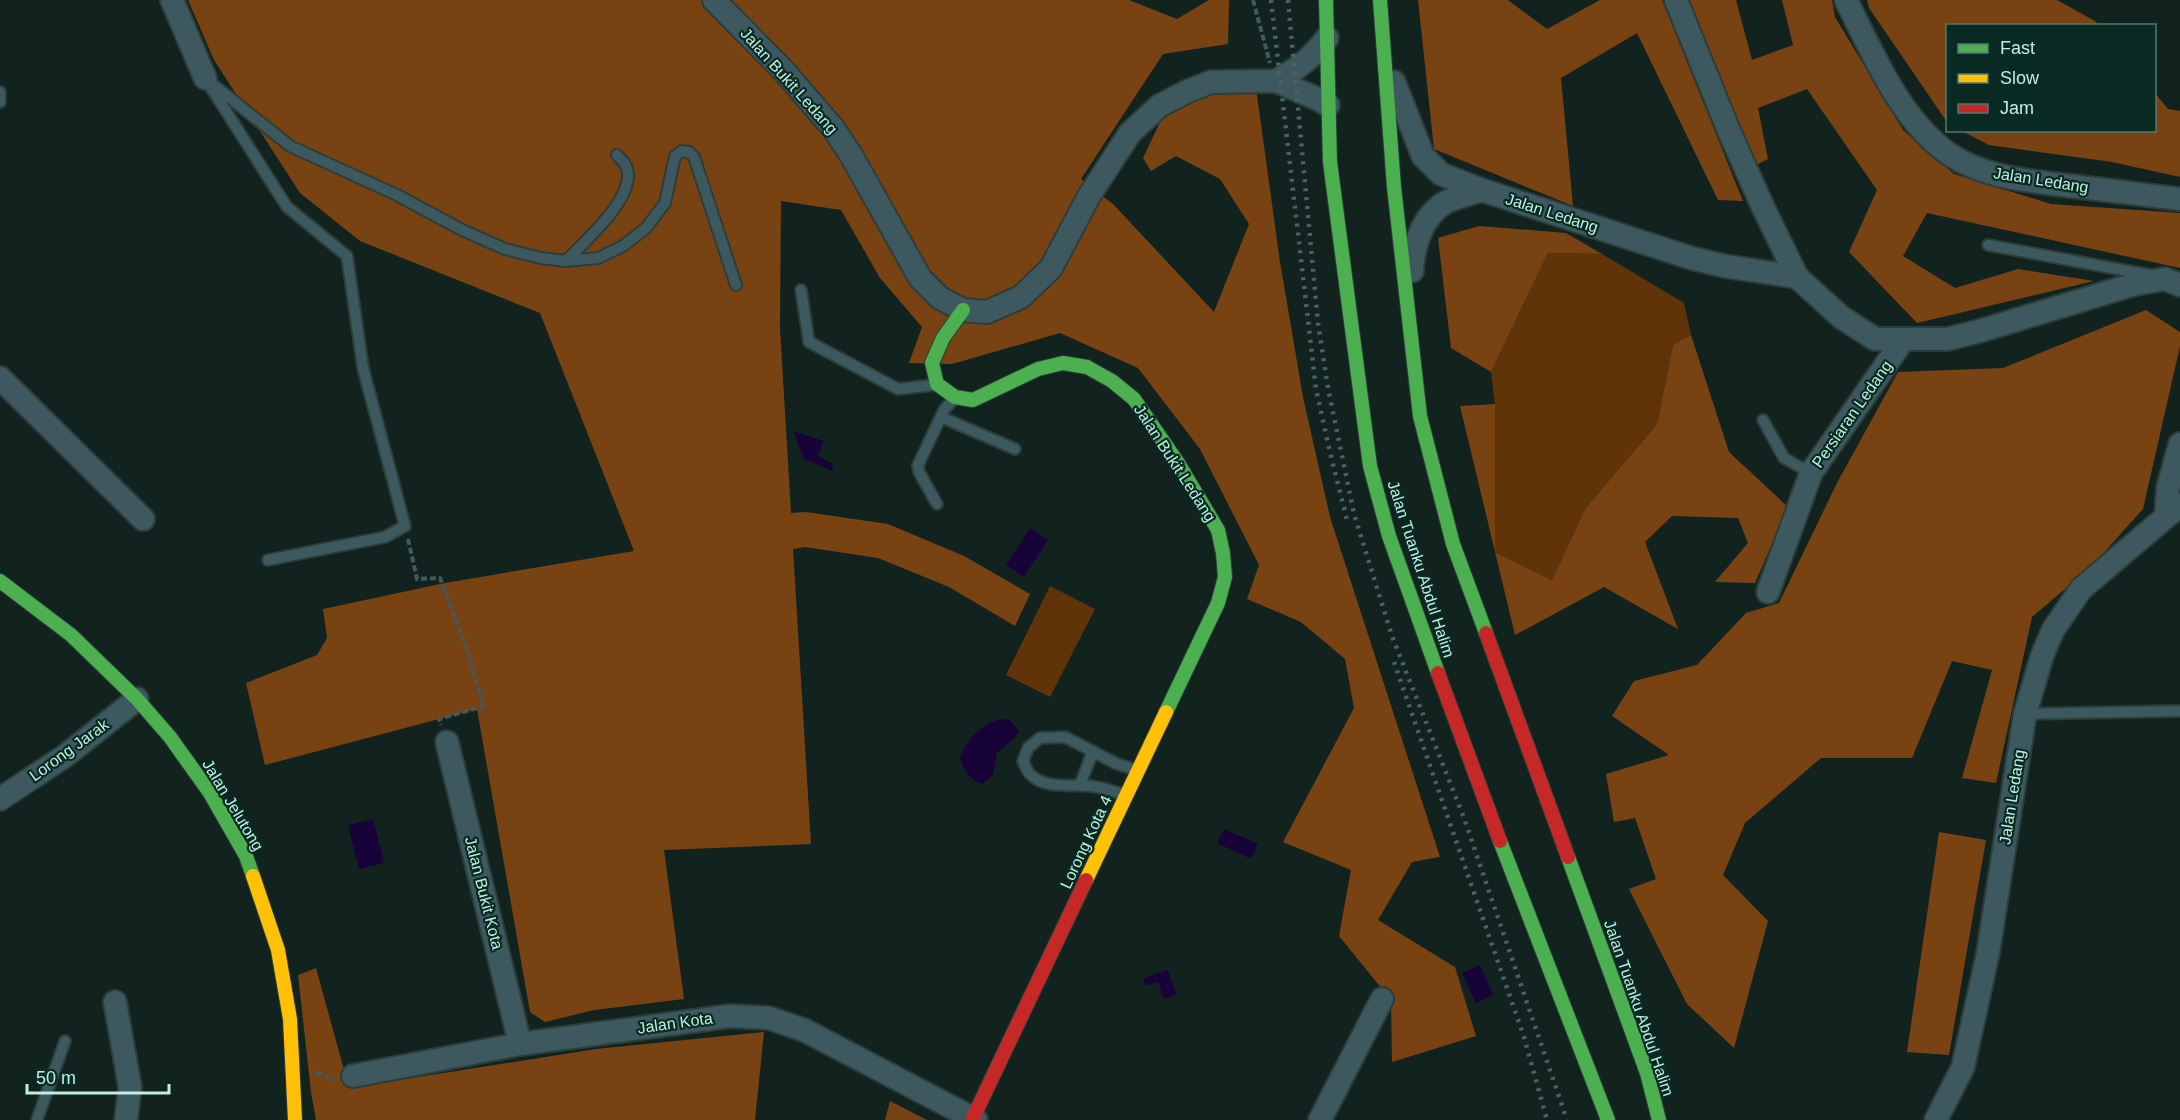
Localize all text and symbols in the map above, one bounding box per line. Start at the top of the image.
legend [1946,24,2156,132]
street label: Jalan Bukit Ledang [737,25,841,137]
text: Fast [2000,38,2035,58]
text: Slow [2000,68,2040,88]
text: Jam [2000,98,2034,118]
street label: Jalan Ledang [1992,164,2090,196]
street label: Jalan Ledang [1504,190,1600,236]
street label: Persiaran Ledang [1809,357,1895,471]
street label: Jalan Bukit Ledang [1131,401,1219,525]
street label: Jalan Tuanku Abdul Halim [1384,478,1458,660]
street label: Lorong Jarak [26,715,113,784]
street label: Jalan Ledang [1996,748,2028,846]
street label: Jalan Jelutong [199,756,267,854]
street label: Lorong Kota 4 [1057,793,1115,891]
street label: Jalan Bukit Kota [462,835,506,951]
street label: Jalan Tuanku Abdul Halim [1601,918,1677,1098]
street label: Jalan Kota [636,1009,714,1037]
scale bar [27,1057,170,1095]
text: 50 m [36,1068,76,1088]

